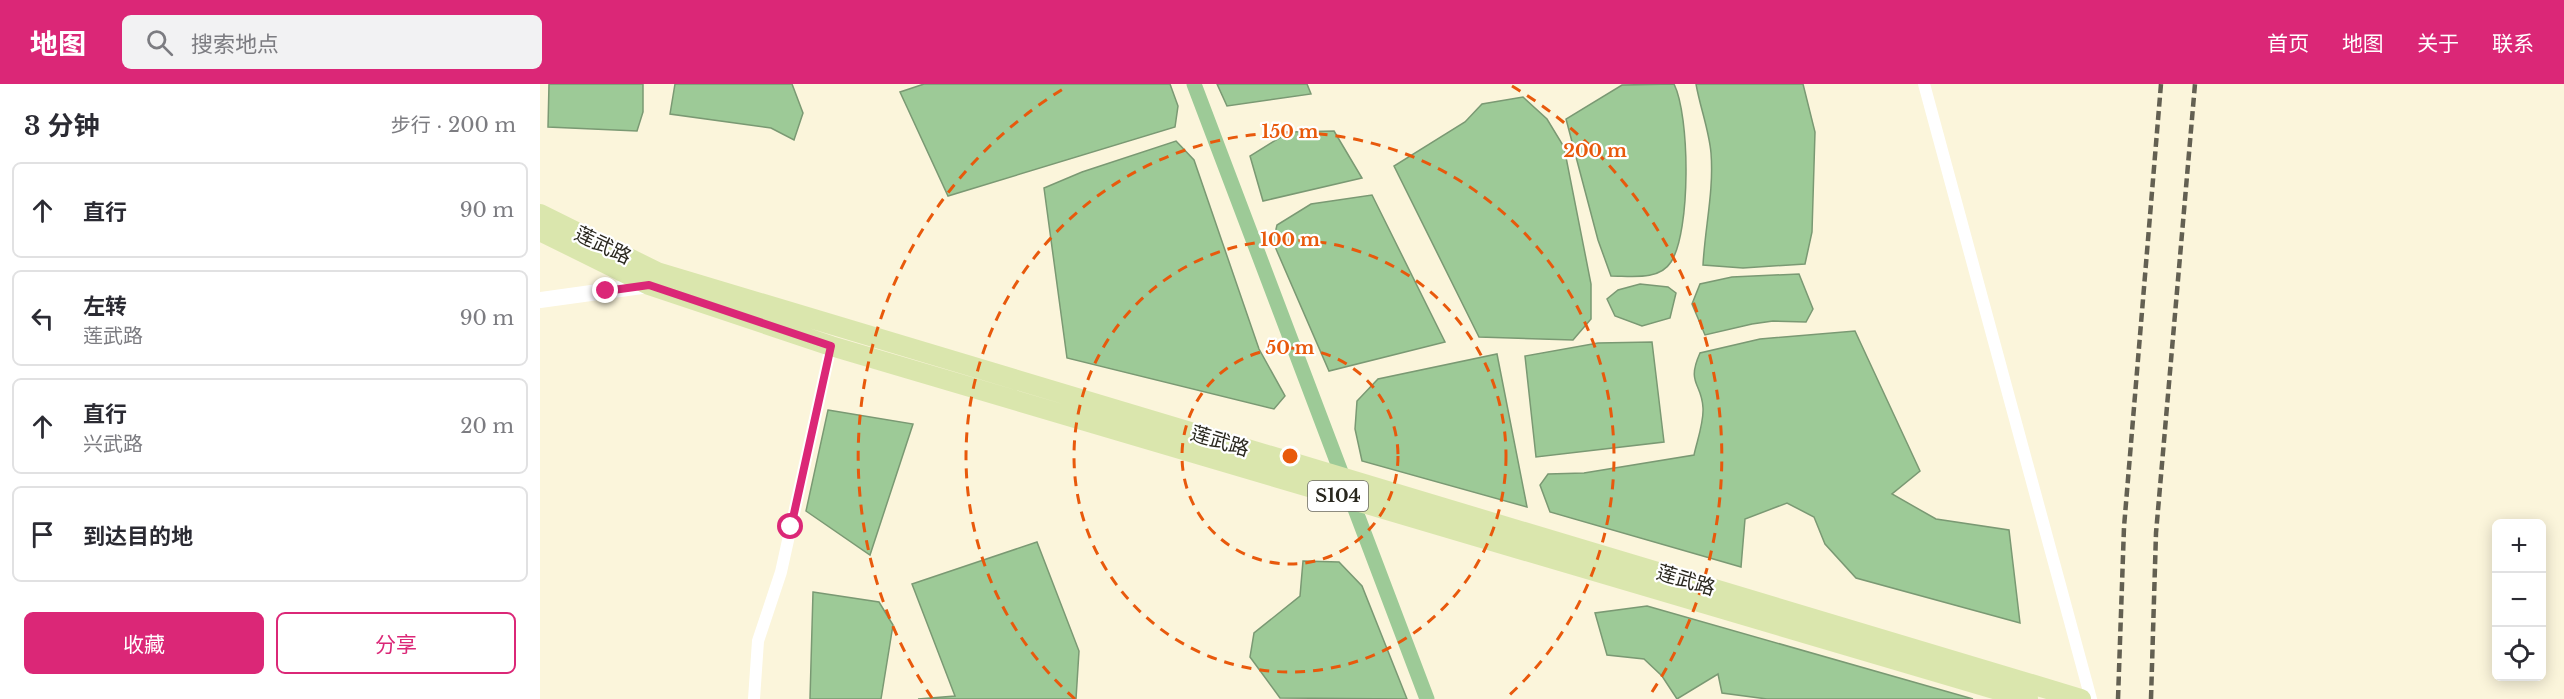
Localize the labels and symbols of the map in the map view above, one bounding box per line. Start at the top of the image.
text: 150 m [1262,121,1319,143]
text: 200 m [1563,140,1627,162]
street label: 莲武路 [571,221,635,269]
text: 100 m [1260,229,1320,251]
route end [592,277,618,303]
text: 50 m [1266,337,1315,359]
street label: 莲武路 [1188,421,1252,461]
centre of rings [1280,446,1300,466]
road number: S104 [1308,481,1368,511]
route start [777,513,803,539]
street label: 莲武路 [1654,560,1718,600]

